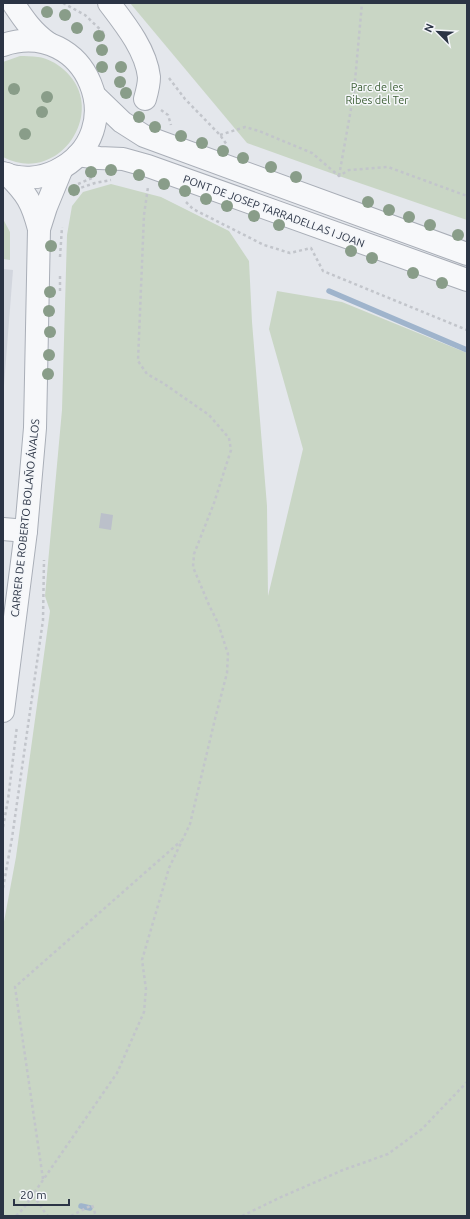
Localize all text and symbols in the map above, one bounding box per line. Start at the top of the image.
north arrow [418,12,458,52]
text: N [422,22,436,34]
park label: Parc de les Ribes del Ter [345,81,409,106]
street label: PONT DE JOSEP TARRADELLAS I JOAN [182,173,366,249]
street label: CARRER DE ROBERTO BOLAÑO ÁVALOS [8,418,41,618]
scale bar [14,1181,69,1207]
text: 20 m [20,1188,47,1201]

